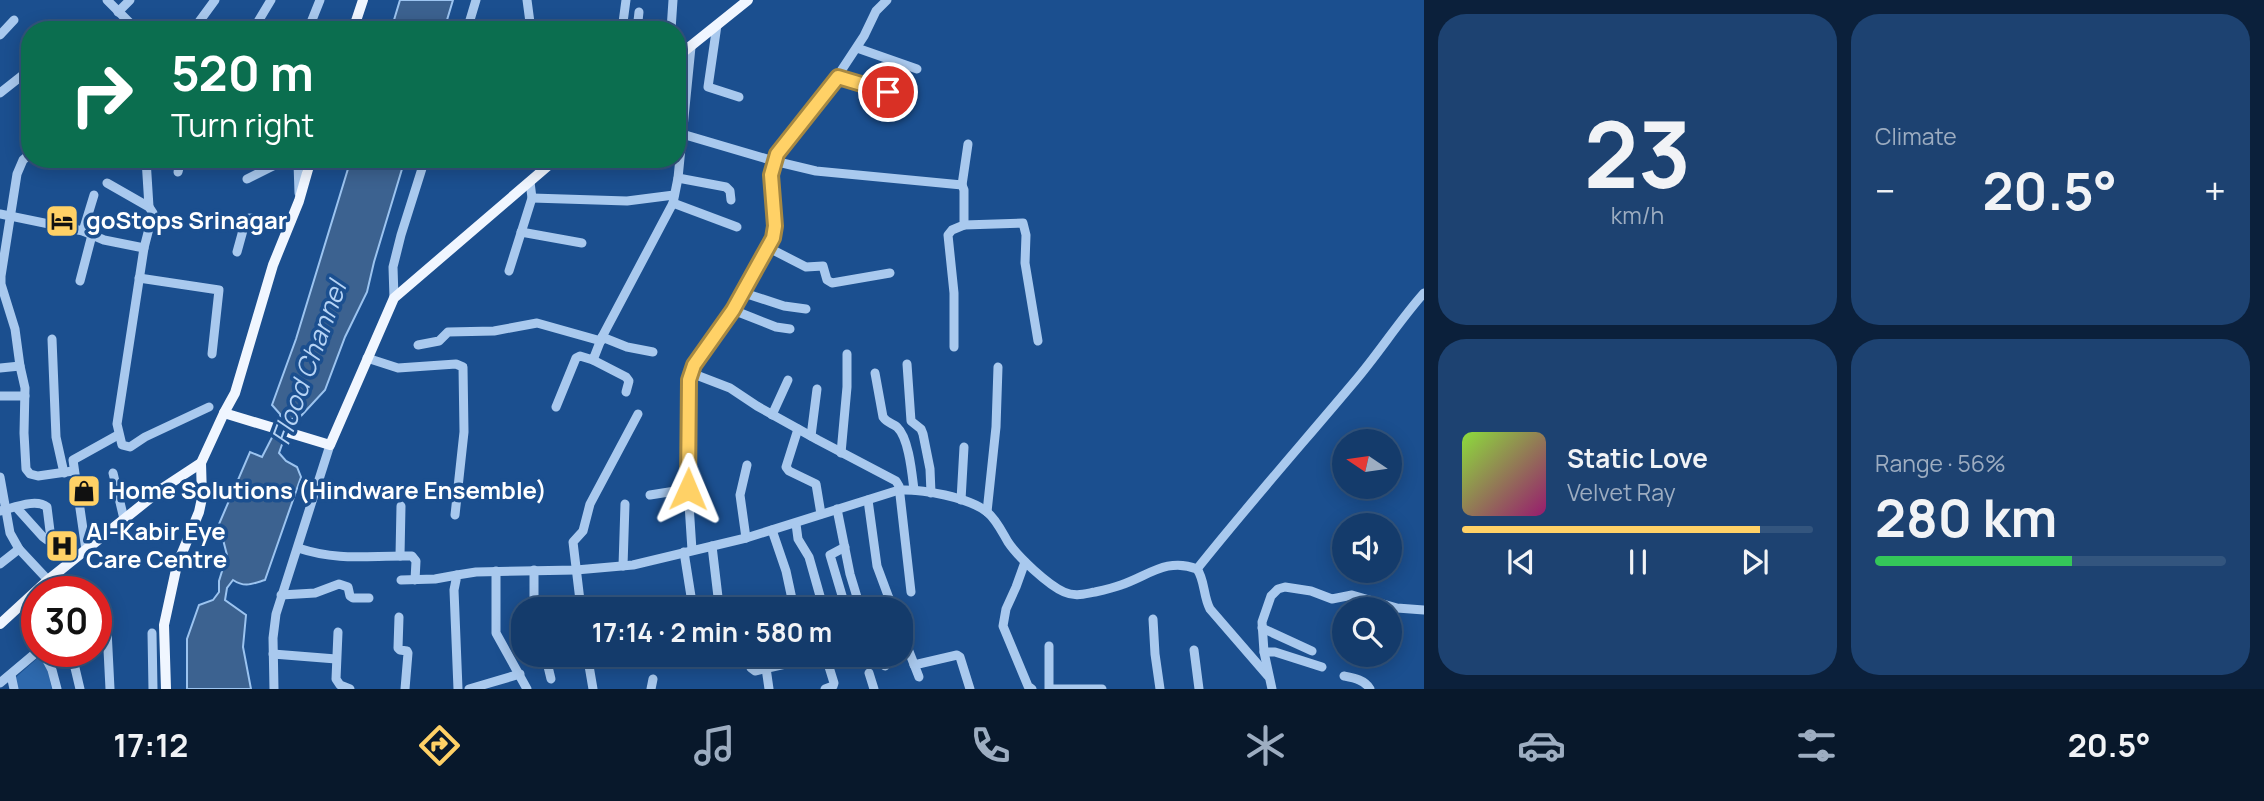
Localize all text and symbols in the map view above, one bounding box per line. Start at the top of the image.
text: 520 m [171,39,314,106]
icon: right [56,49,147,140]
pin [858,62,918,122]
icon: arrive [869,73,907,111]
text: 23 [1584,91,1691,215]
text: Turn right [171,103,314,147]
text: Climate [1875,120,1957,152]
text: 20.5° [1982,155,2117,226]
text: − [1875,164,1896,216]
text: + [2204,164,2226,216]
text: km/h [1611,199,1664,231]
hotel icon: goStops Srinagar [43,202,81,240]
place label: goStops Srinagar [86,203,287,236]
water label: Flood Channel [262,273,355,449]
north arrow [1332,429,1402,499]
map controls [1332,429,1402,667]
text: Static Love [1567,440,1708,476]
text: Range · 56% [1875,447,2006,479]
position arrow [651,452,725,526]
shop icon: Home Solutions (Hindware Ensemble) [65,472,103,510]
place label: Home Solutions (Hindware Ensemble) [108,473,547,506]
text: Velvet Ray [1567,476,1676,508]
text: 280 km [1875,482,2057,553]
button: sound [1332,513,1402,583]
place label: Al-Kabir Eye Care Centre [86,514,227,575]
hospital icon: Al-Kabir Eye Care Centre [43,527,81,565]
icon: previous [1502,543,1540,581]
icon: pause [1619,543,1657,581]
icon: next [1736,543,1774,581]
speed limit sign: 30 [21,576,112,667]
button: search [1332,597,1402,667]
text: 17:14 · 2 min · 580 m [592,614,832,650]
icon: directions [415,721,464,770]
icon: music [690,721,739,770]
icon: phone [966,721,1015,770]
icon: climate [1241,721,1290,770]
icon: car [1517,721,1566,770]
icon: filters [1792,721,1841,770]
text: 17:12 [113,723,188,767]
text: 20.5° [2068,723,2151,767]

